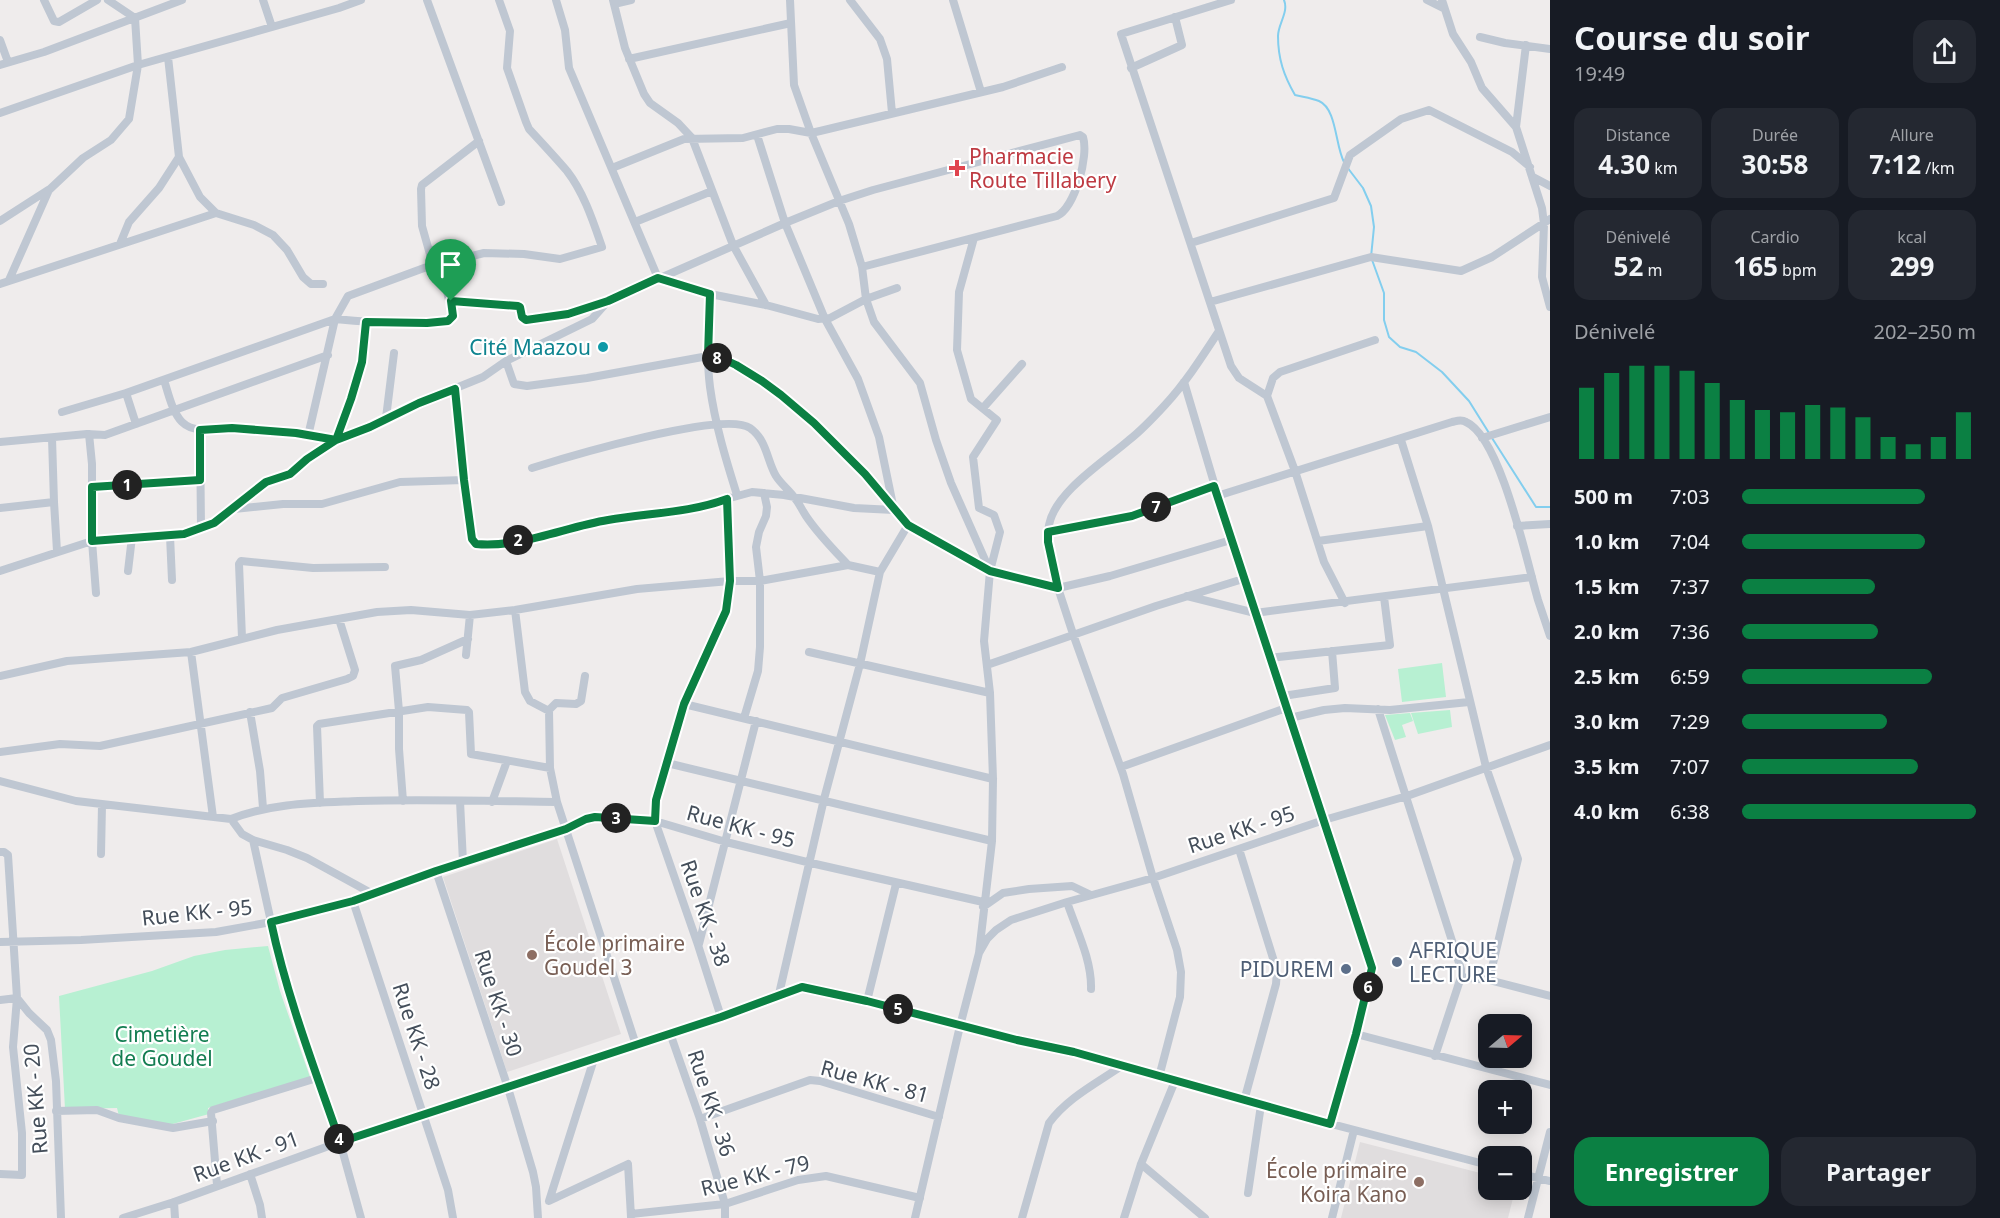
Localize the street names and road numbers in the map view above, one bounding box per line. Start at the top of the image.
street label: Rue KK - 95 [684,798,798,854]
street label: Rue KK - 95 [1184,799,1298,859]
street label: Rue KK - 38 [675,856,737,970]
street label: Rue KK - 95 [140,892,254,932]
street label: Rue KK - 30 [469,946,529,1060]
street label: Rue KK - 28 [387,979,447,1093]
street label: Rue KK - 20 [16,1042,54,1156]
street label: Rue KK - 36 [682,1046,742,1160]
street label: Rue KK - 81 [818,1053,932,1109]
street label: Rue KK - 91 [189,1124,303,1188]
street label: Rue KK - 79 [698,1148,812,1202]

